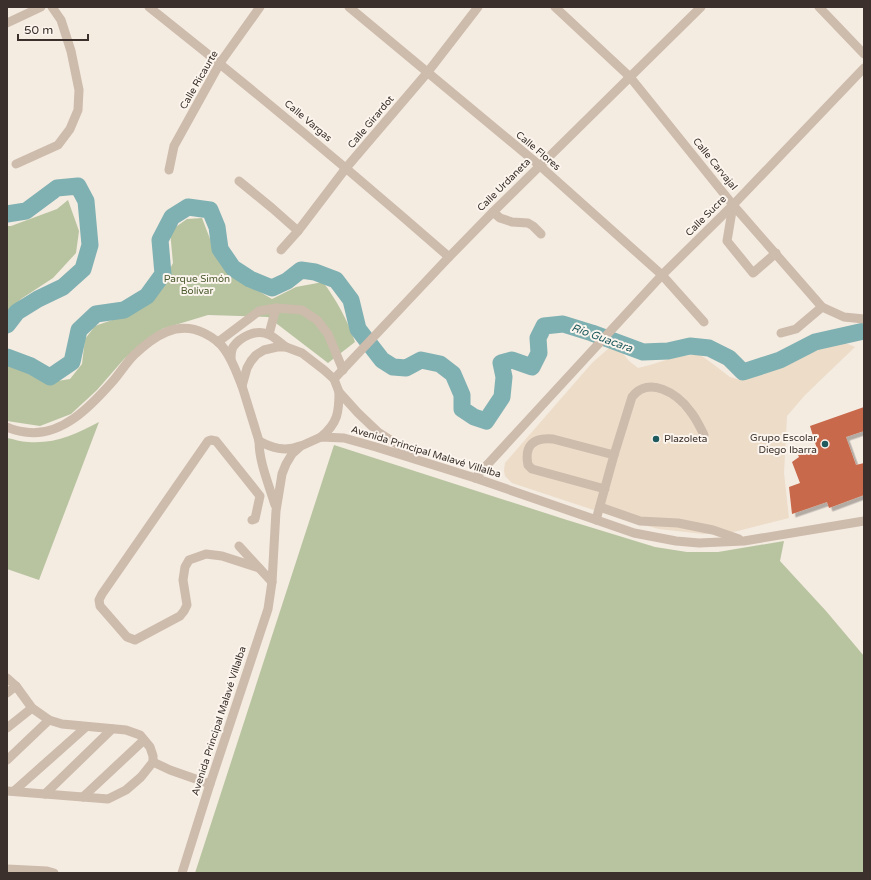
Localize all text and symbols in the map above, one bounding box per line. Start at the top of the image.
scale bar [18,16,88,42]
text: 50 m [24,23,53,37]
street label: Calle Ricaurte [177,48,221,111]
street label: Calle Girardot [345,93,397,151]
street label: Calle Vargas [282,98,334,144]
street label: Calle Flores [513,129,563,173]
street label: Calle Carvajal [690,135,740,193]
street label: Calle Urdaneta [475,156,533,214]
street label: Calle Sucre [683,193,729,239]
park label: Parque Simón Bolívar [164,273,230,297]
water label: Río Guacara [570,321,635,355]
street label: Avenida Principal Malavé Villalba [350,423,502,481]
place label: Grupo Escolar Diego Ibarra [750,432,817,456]
place label: Plazoleta [664,433,707,445]
marker: Plazoleta [651,434,661,444]
marker: Grupo Escolar Diego Ibarra [820,439,830,449]
street label: Avenida Principal Malavé Villalba [189,645,249,797]

